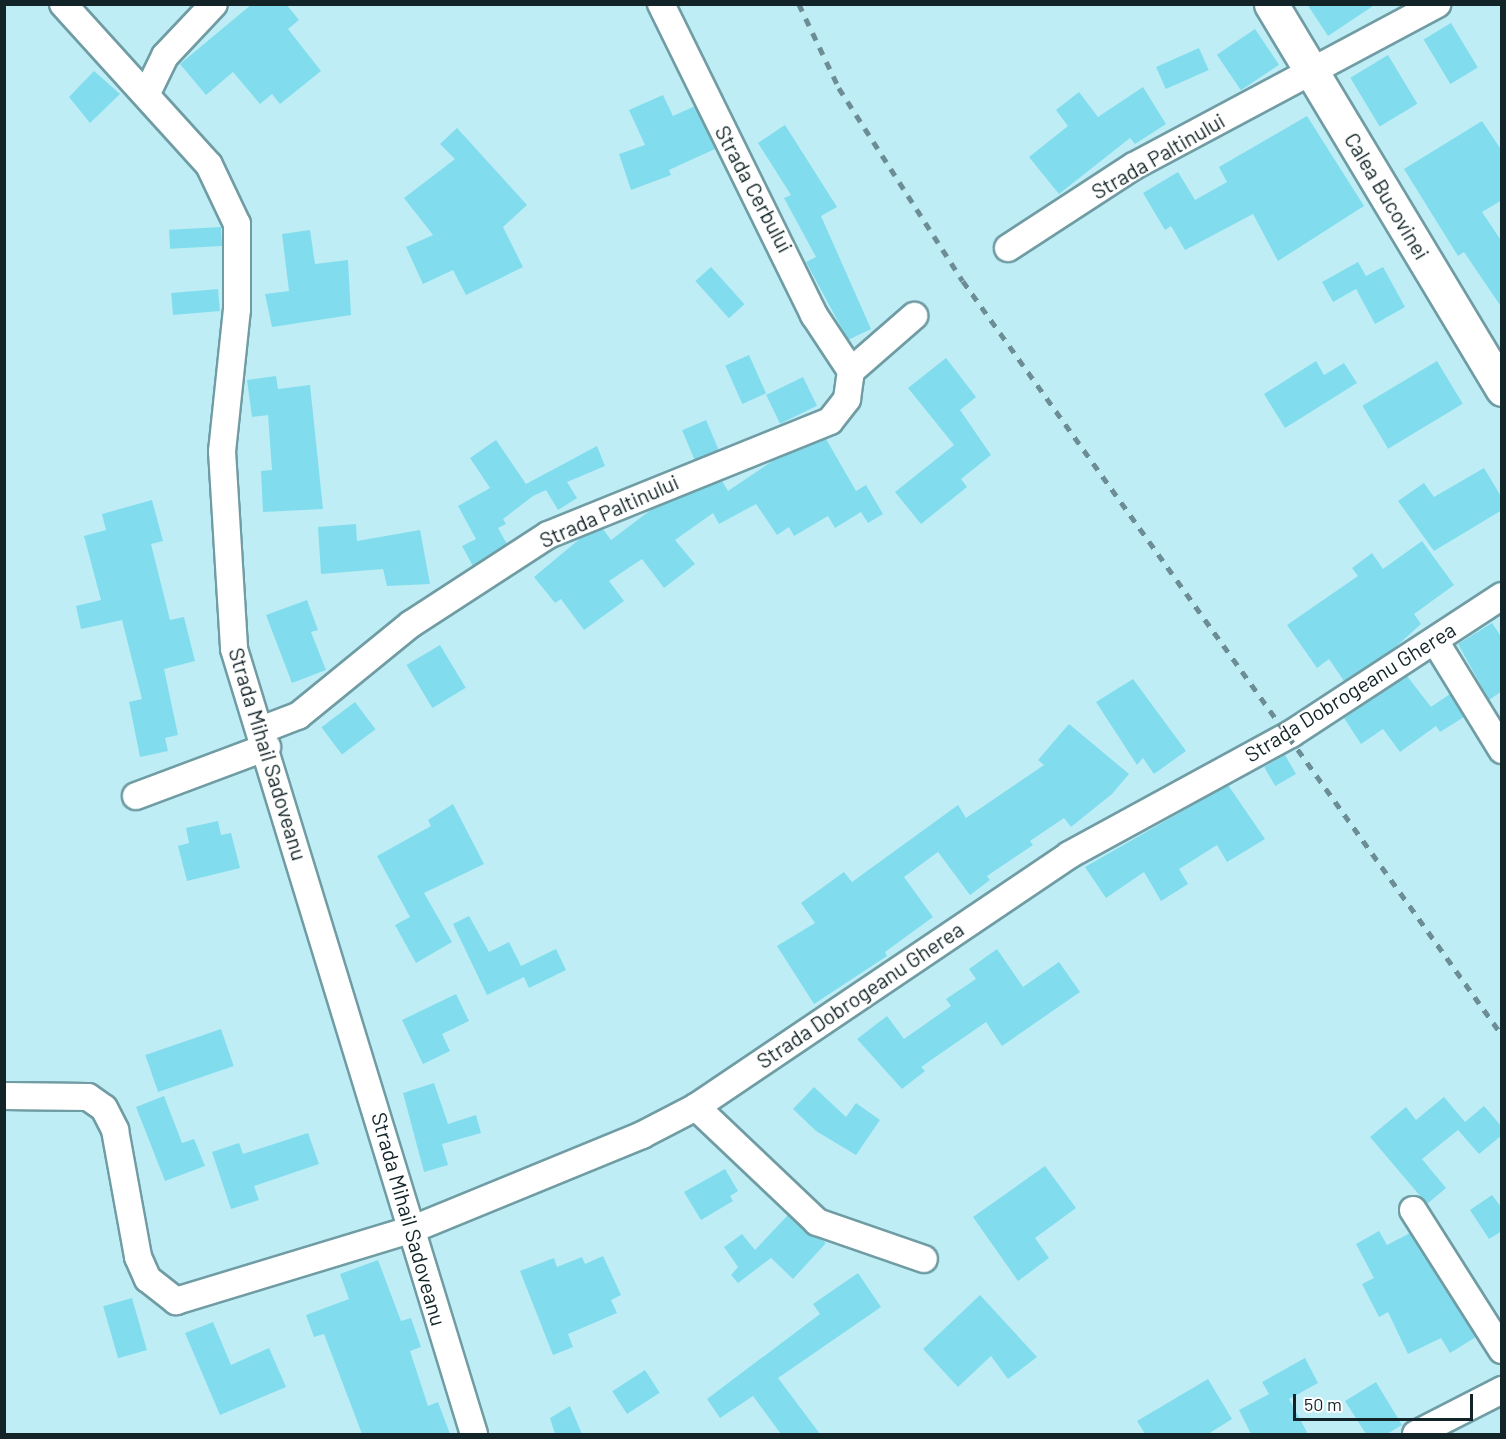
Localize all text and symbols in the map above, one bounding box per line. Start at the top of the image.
street label: Strada Paltinului [1087,108,1229,204]
street label: Strada Cerbului [710,121,798,257]
street label: Calea Bucovinei [1339,128,1435,264]
street label: Strada Paltinului [536,469,682,553]
street label: Strada Dobrogeanu Gherea [1240,617,1460,767]
street label: Strada Mihail Sadoveanu [224,645,312,863]
street label: Strada Dobrogeanu Gherea [752,916,968,1074]
street label: Strada Mihail Sadoveanu [366,1109,452,1329]
scale bar [1296,1382,1476,1420]
text: 50 m [1304,1393,1342,1415]

